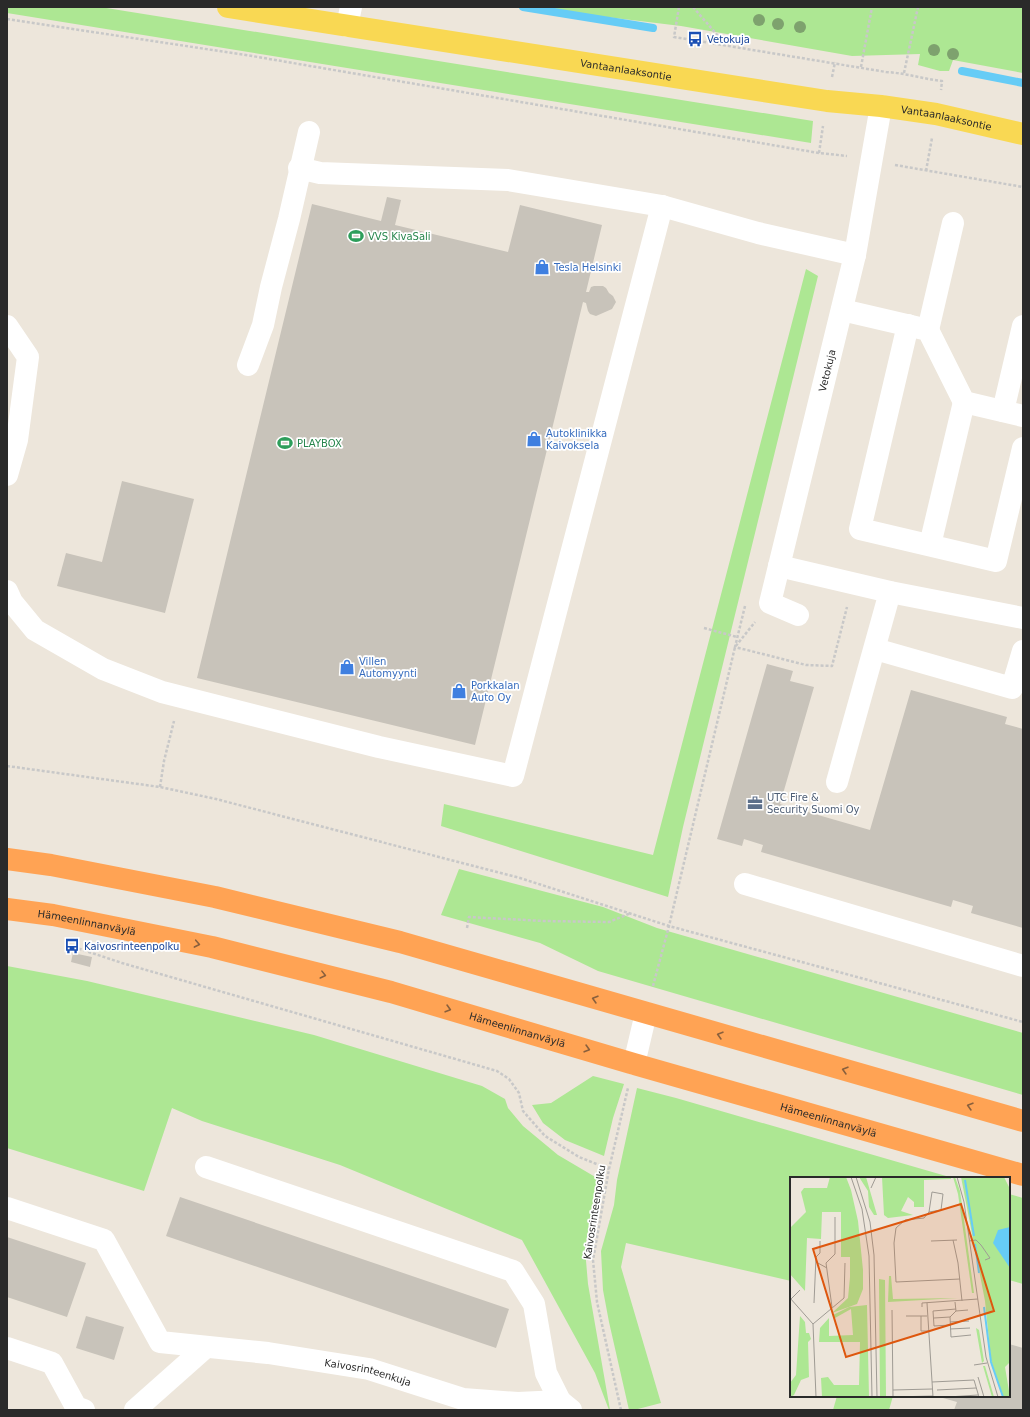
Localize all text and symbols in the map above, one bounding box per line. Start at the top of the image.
bus stop icon: Vetokuja [686,30,704,48]
place label: Vetokuja [707,34,750,45]
street label: Vantaanlaaksontie [579,57,673,83]
street label: Vantaanlaaksontie [900,104,993,133]
sports icon: VVS KivaSali [347,227,365,245]
place label: VVS KivaSali [368,231,431,242]
shop icon: Tesla Helsinki [533,258,551,276]
place label: Tesla Helsinki [553,262,621,273]
street label: Vetokuja [817,348,838,393]
place label: Autoklinikka Kaivoksela [546,428,607,451]
shop icon: Autoklinikka Kaivoksela [525,430,543,448]
sports icon: PLAYBOX [276,434,294,452]
place label: PLAYBOX [297,438,342,449]
place label: Villen Automyynti [359,656,417,679]
shop icon: Villen Automyynti [338,658,356,676]
place label: Porkkalan Auto Oy [471,680,520,703]
shop icon: Porkkalan Auto Oy [450,682,468,700]
place label: UTC Fire & Security Suomi Oy [767,792,860,815]
office icon: UTC Fire & Security Suomi Oy [746,794,764,812]
street label: Hämeenlinnanväylä [37,908,137,938]
bus stop icon: Kaivosrinteenpolku [63,937,81,955]
one-way arrow [194,939,200,947]
place label: Kaivosrinteenpolku [84,941,179,952]
one-way arrow [320,970,326,978]
one-way arrow [592,995,599,1004]
one-way arrow [445,1004,452,1013]
street label: Hämeenlinnanväylä [468,1010,567,1049]
one-way arrow [717,1031,724,1039]
one-way arrow [583,1044,590,1053]
one-way arrow [842,1066,849,1075]
street label: Hämeenlinnanväylä [779,1101,878,1139]
one-way arrow [967,1102,974,1111]
street label: Kaivosrinteenpolku [582,1164,607,1260]
inset map [790,1177,1010,1397]
street label: Kaivosrinteenkuja [324,1357,413,1388]

